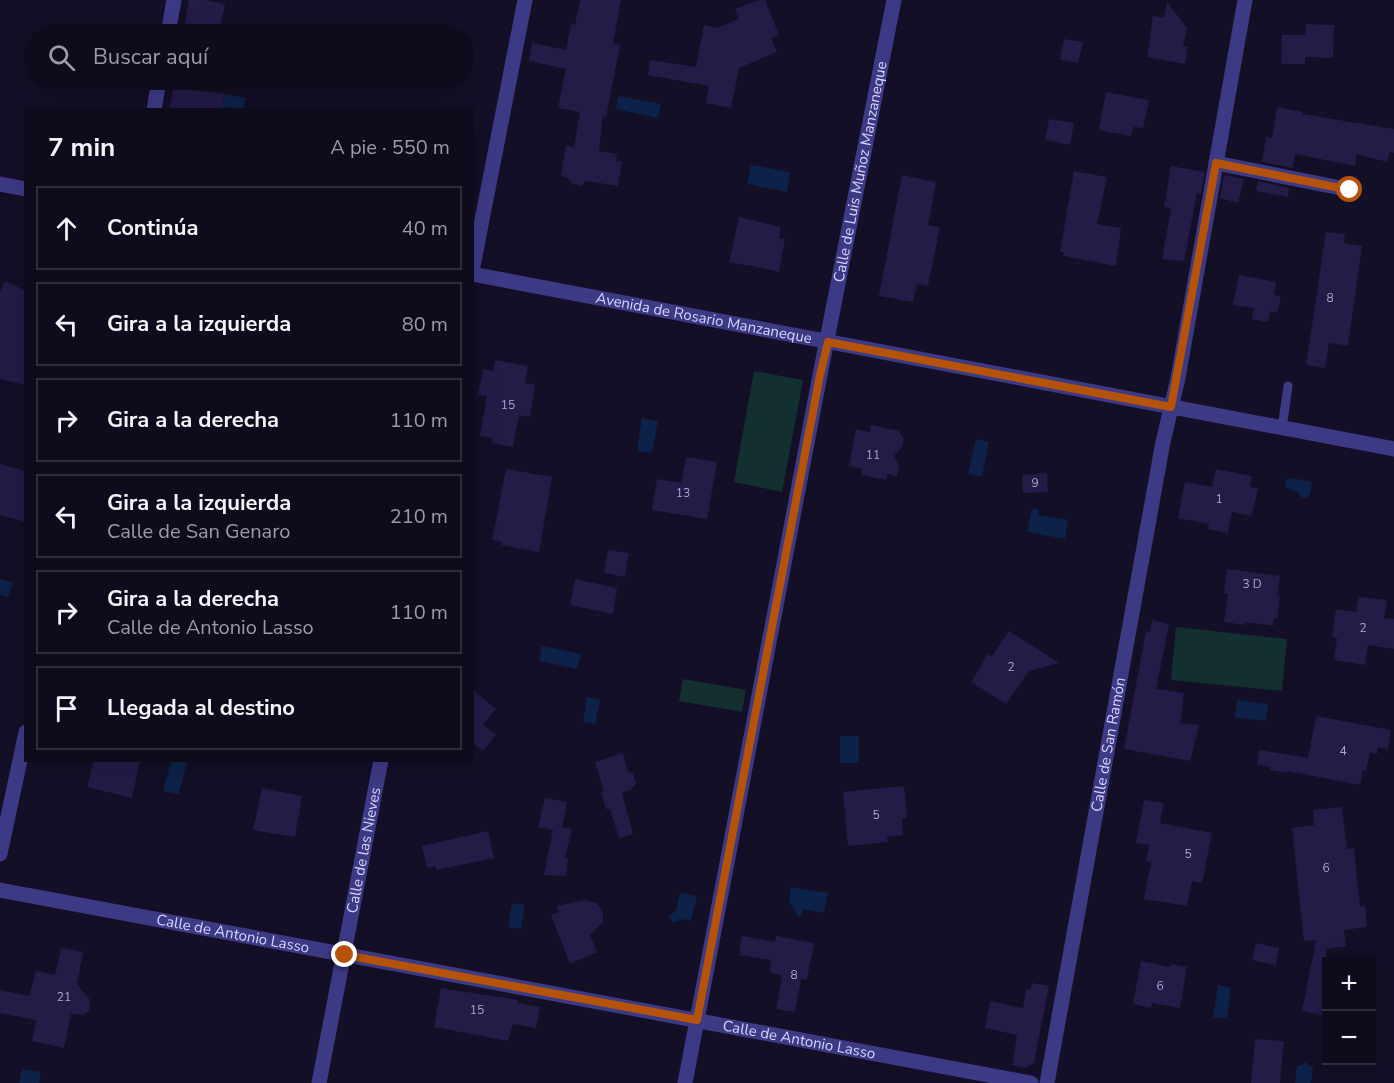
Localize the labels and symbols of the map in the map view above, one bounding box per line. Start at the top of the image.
street label: Calle de Luis Muñoz Manzaneque [829,59,892,284]
route start [1336,176,1362,202]
street label: Avenida de Rosario Manzaneque [594,288,814,348]
house number: 8 [1326,290,1334,306]
house number: 15 [501,397,515,413]
house number: 11 [866,447,880,463]
house number: 9 [1031,475,1039,491]
house number: 13 [676,485,690,501]
house number: 1 [1215,491,1223,507]
house number: 3 D [1242,576,1262,592]
house number: 2 [1359,620,1367,636]
house number: 2 [1007,659,1015,675]
street label: Calle de San Ramón [1086,676,1130,813]
house number: 4 [1339,743,1347,759]
street label: Calle de las Nieves [342,786,386,915]
house number: 5 [872,807,880,823]
house number: 5 [1184,846,1192,862]
house number: 6 [1322,860,1330,876]
street label: Calle de Antonio Lasso [155,910,311,958]
route end [331,941,357,967]
house number: 8 [790,967,798,983]
house number: 6 [1156,978,1164,994]
house number: 21 [57,989,71,1005]
house number: 15 [470,1002,484,1018]
street label: Calle de Antonio Lasso [721,1015,877,1064]

